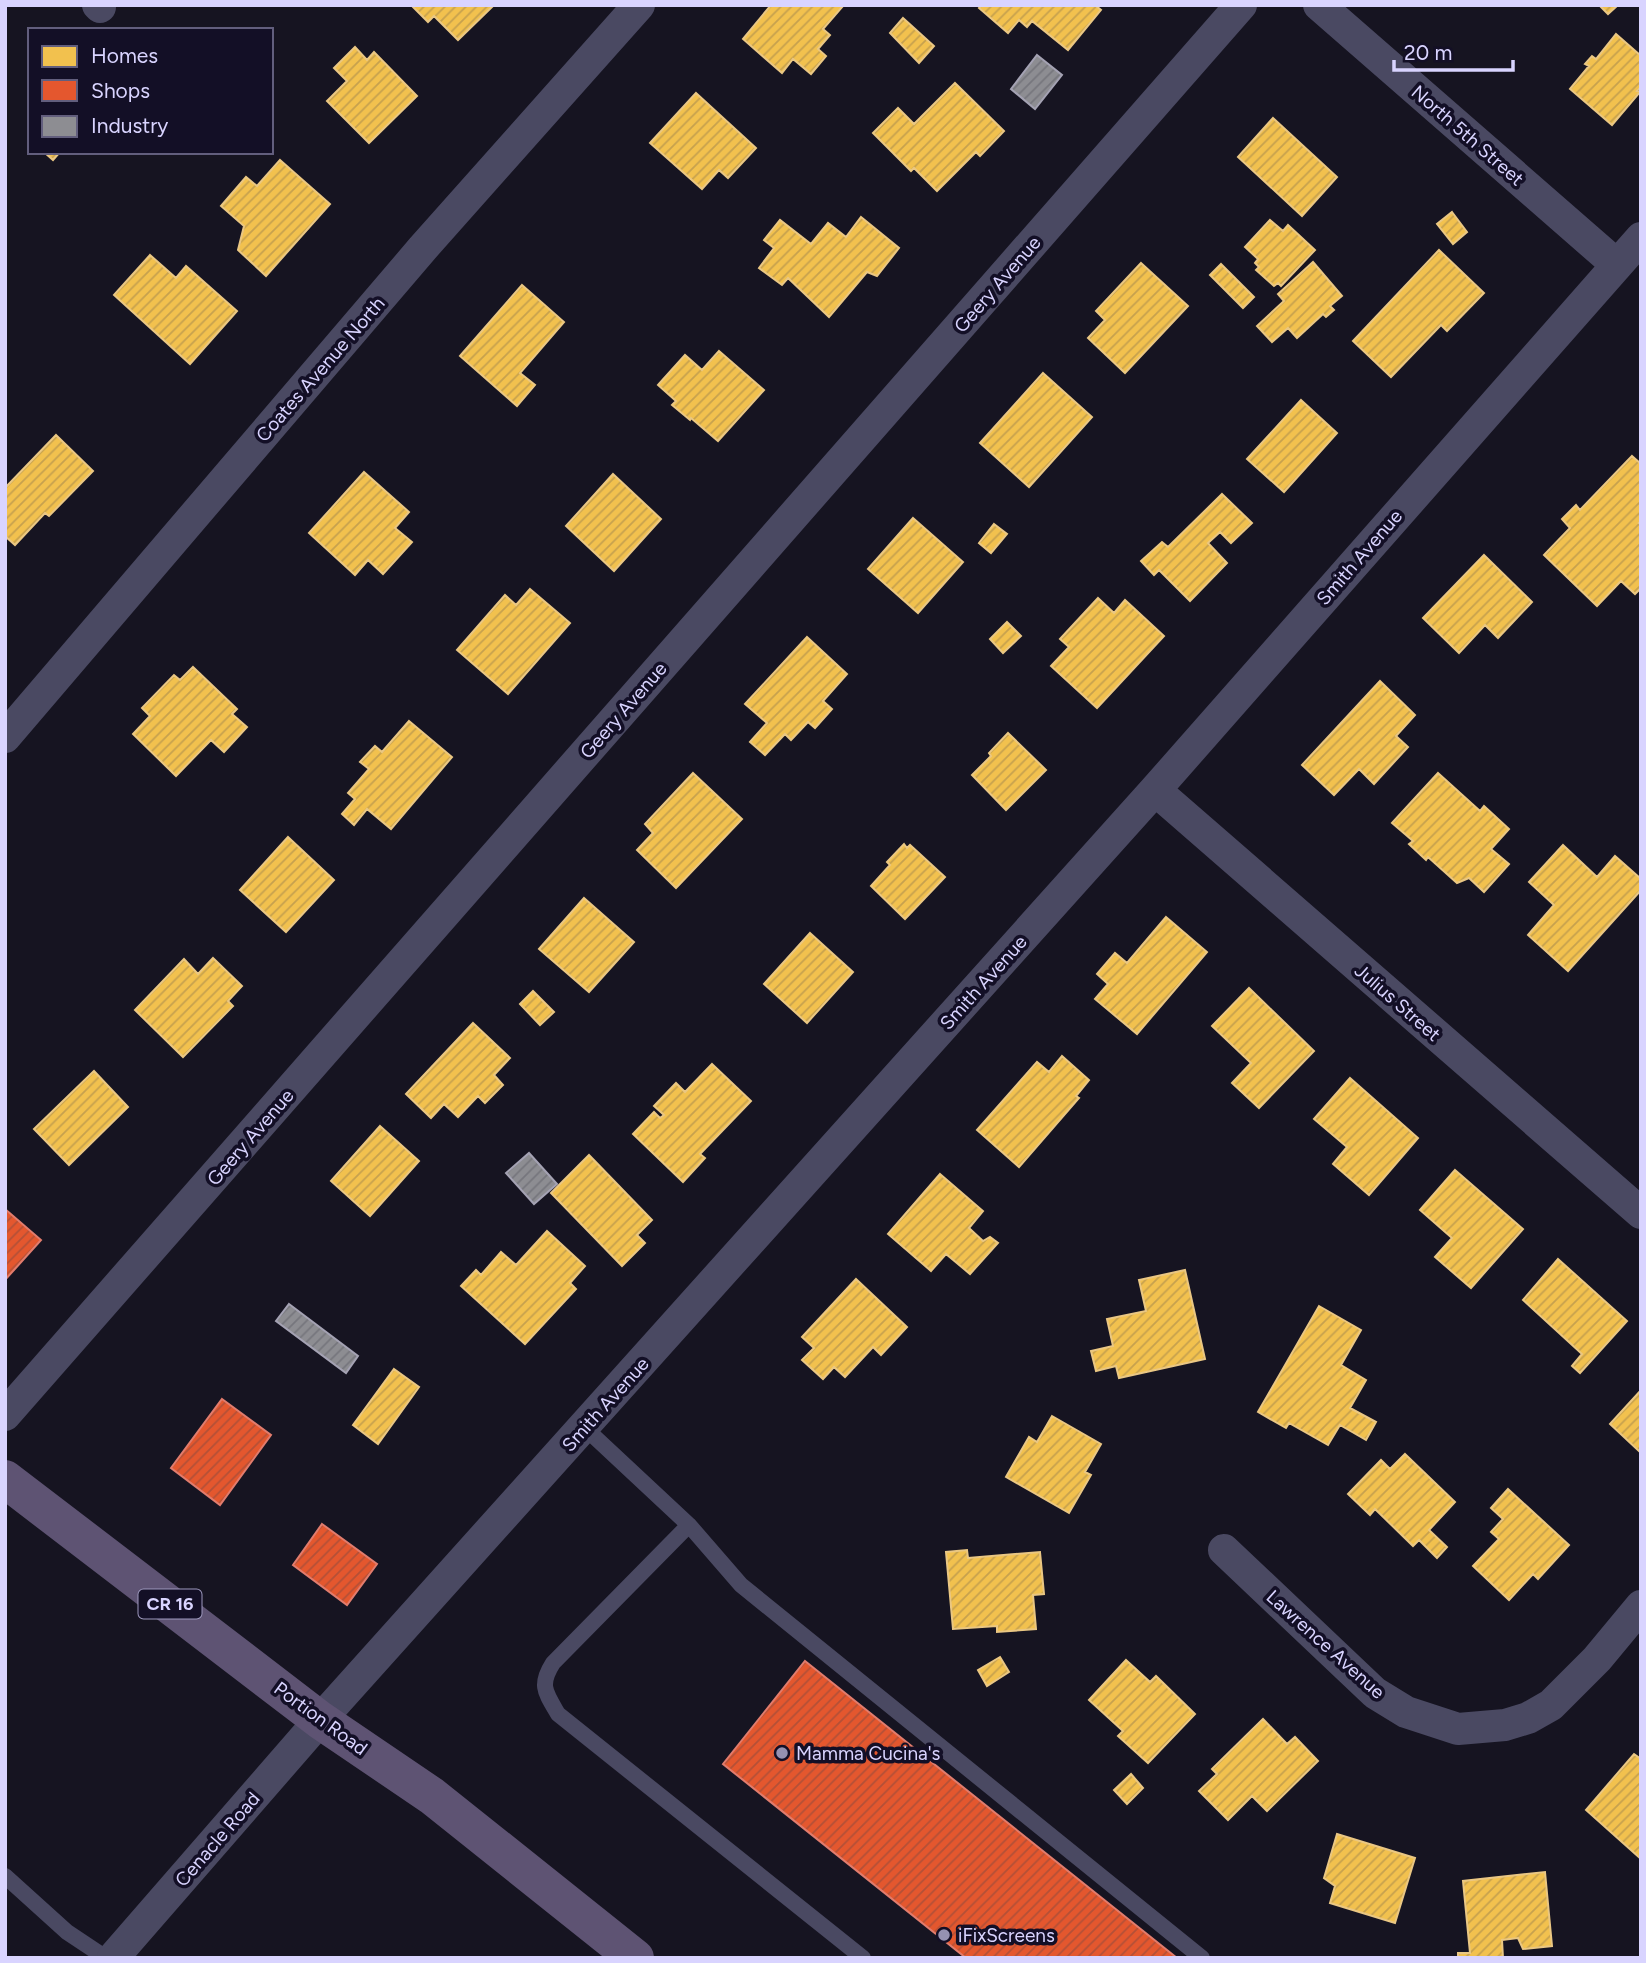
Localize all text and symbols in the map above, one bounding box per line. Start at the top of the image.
legend [28,28,273,154]
scale bar [1394,28,1513,72]
text: 20 m [1404,40,1452,65]
text: Homes [91,43,158,68]
text: Shops [91,78,150,103]
street label: North 5th Street [1407,80,1529,190]
text: Industry [91,113,168,138]
street label: Geery Avenue [949,231,1046,337]
street label: Coates Avenue North [251,292,390,446]
street label: Smith Avenue [1312,505,1407,610]
street label: Geery Avenue [575,657,672,763]
street label: Smith Avenue [935,930,1032,1034]
street label: Julius Street [1350,959,1445,1046]
street label: Geery Avenue [202,1084,299,1190]
street label: Smith Avenue [557,1352,654,1456]
street label: Lawrence Avenue [1262,1585,1390,1704]
road number: CR 16 [138,1590,202,1618]
street label: Portion Road [269,1677,372,1760]
place label: Mamma Cucina's [796,1742,941,1765]
marker: Mamma Cucina's [774,1745,790,1761]
street label: Cenacle Road [170,1787,265,1891]
place label: iFixScreens [958,1924,1055,1947]
marker: iFixScreens [936,1927,952,1943]

